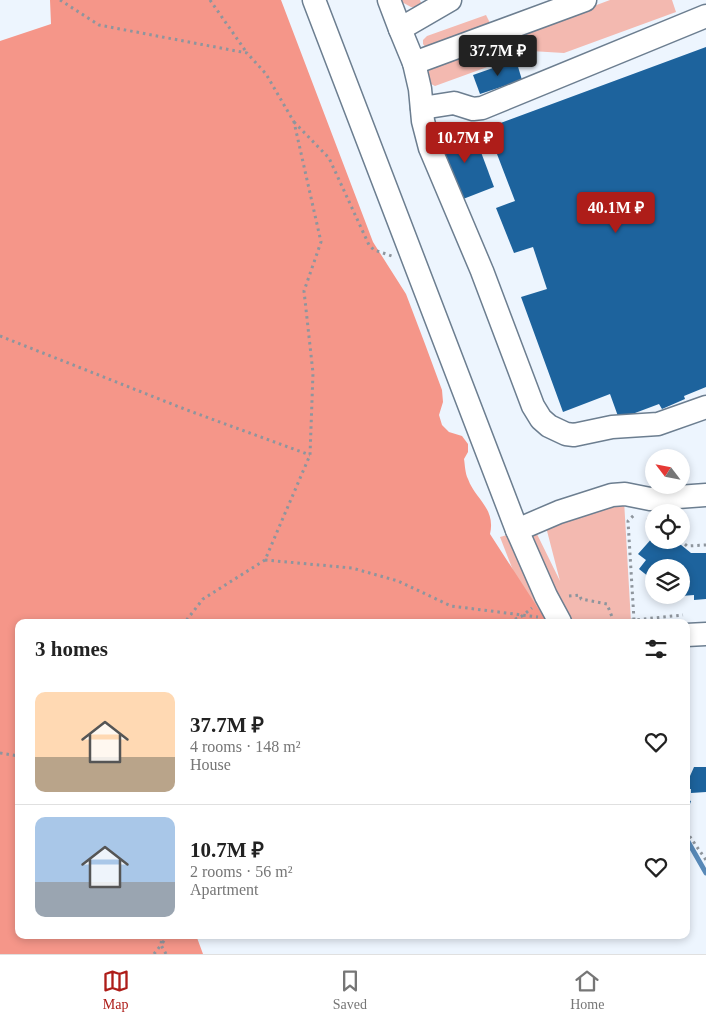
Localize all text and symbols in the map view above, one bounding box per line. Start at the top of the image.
pin: 37.7M ₽ [452,34,544,77]
text: 37.7M ₽ [470,42,526,59]
pin: 10.7M ₽ [419,121,511,164]
text: 10.7M ₽ [437,129,493,146]
pin: 40.1M ₽ [570,192,662,234]
text: 40.1M ₽ [588,199,644,216]
north arrow [645,449,690,494]
map controls [645,449,690,604]
button: locate [645,504,690,549]
button: layers [645,559,690,604]
icon: filters [642,635,670,663]
text: 3 homes [35,637,108,661]
icon: home [75,712,135,772]
text: 37.7M ₽ [190,713,264,737]
icon: heart [642,728,670,756]
text: 4 rooms · 148 m² [190,738,301,755]
text: House [190,756,231,773]
icon: home [75,837,135,897]
text: 10.7M ₽ [190,838,264,862]
icon: heart [642,853,670,881]
text: 2 rooms · 56 m² [190,863,293,880]
text: Apartment [190,881,258,898]
tab: Map [102,967,130,1013]
tab: Saved [333,967,367,1013]
tab: Home [570,967,604,1013]

